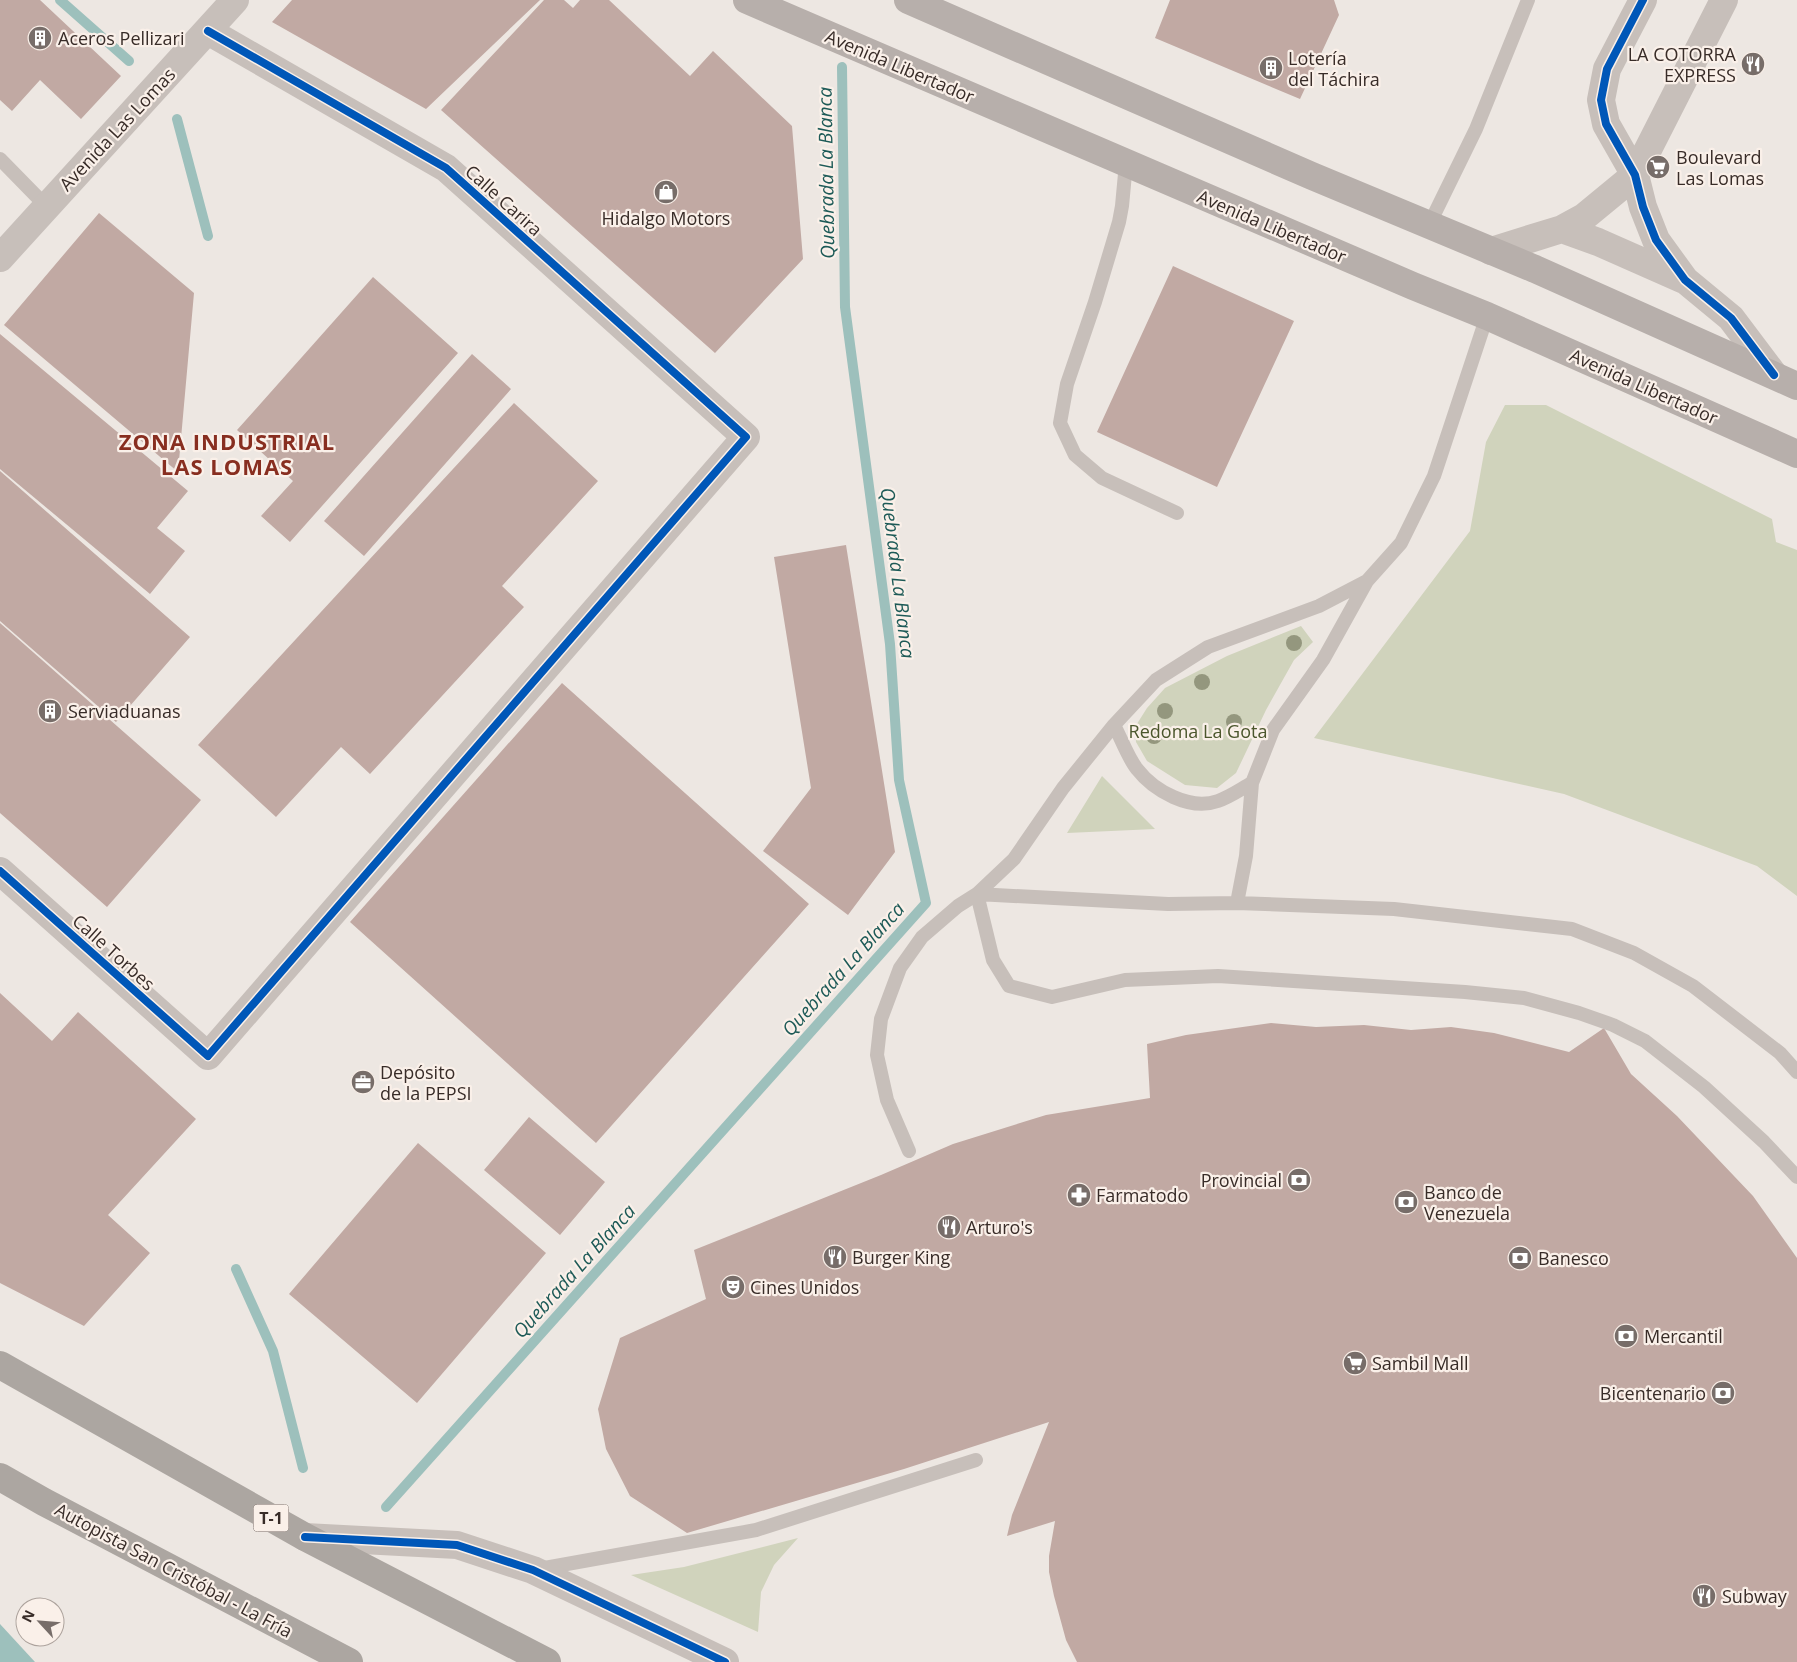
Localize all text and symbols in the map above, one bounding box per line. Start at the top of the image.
street label: Avenida Libertador [822,24,979,109]
building icon: Aceros Pellizari [27,25,53,51]
place label: Aceros Pellizari [58,26,184,50]
place label: LA COTORRA EXPRESS [1628,42,1737,87]
place label: Lotería del Táchira [1288,46,1380,91]
restaurant icon: LA COTORRA EXPRESS [1740,51,1766,77]
building icon: Lotería del Táchira [1258,55,1284,81]
street label: Avenida Las Lomas [54,62,180,196]
water label: Quebrada La Blanca [811,87,840,259]
place label: Boulevard Las Lomas [1676,145,1764,190]
supermarket icon: Boulevard Las Lomas [1645,154,1671,180]
street label: Calle Carira [460,159,548,241]
shop icon: Hidalgo Motors [653,179,679,205]
street label: Avenida Libertador [1194,184,1351,269]
place label: Hidalgo Motors [602,206,730,230]
street label: Avenida Libertador [1566,343,1722,430]
district label: ZONA INDUSTRIAL LAS LOMAS [119,426,335,481]
water label: Quebrada La Blanca [875,486,921,660]
building icon: Serviaduanas [37,698,63,724]
place label: Serviaduanas [68,699,181,723]
park label: Redoma La Gota [1129,719,1267,743]
water label: Quebrada La Blanca [776,896,910,1042]
street label: Calle Torbes [68,909,160,995]
place label: Depósito de la PEPSI [380,1060,472,1105]
office icon: Depósito de la PEPSI [350,1069,376,1095]
bank icon: Provincial [1286,1167,1312,1193]
place label: Provincial [1201,1168,1282,1192]
place label: Banco de Venezuela [1424,1180,1510,1225]
pharmacy icon: Farmatodo [1066,1182,1092,1208]
place label: Farmatodo [1096,1183,1188,1207]
bank icon: Banco de Venezuela [1393,1189,1419,1215]
water label: Quebrada La Blanca [507,1198,641,1344]
restaurant icon: Arturo's [936,1214,962,1240]
place label: Arturo's [966,1215,1033,1239]
restaurant icon: Burger King [822,1244,848,1270]
place label: Burger King [852,1245,951,1269]
bank icon: Banesco [1507,1245,1533,1271]
place label: Banesco [1538,1246,1609,1270]
theatre icon: Cines Unidos [720,1274,746,1300]
place label: Cines Unidos [750,1275,859,1299]
bank icon: Mercantil [1613,1323,1639,1349]
place label: Mercantil [1644,1324,1723,1348]
supermarket icon: Sambil Mall [1342,1350,1368,1376]
place label: Sambil Mall [1372,1351,1469,1375]
bank icon: Bicentenario [1710,1380,1736,1406]
place label: Bicentenario [1600,1381,1706,1405]
street label: Autopista San Cristóbal - La Fría [51,1497,297,1643]
road number: T-1 [254,1505,288,1532]
restaurant icon: Subway [1691,1583,1717,1609]
place label: Subway [1722,1584,1788,1608]
north arrow [15,1597,65,1647]
text: N [17,1607,39,1625]

